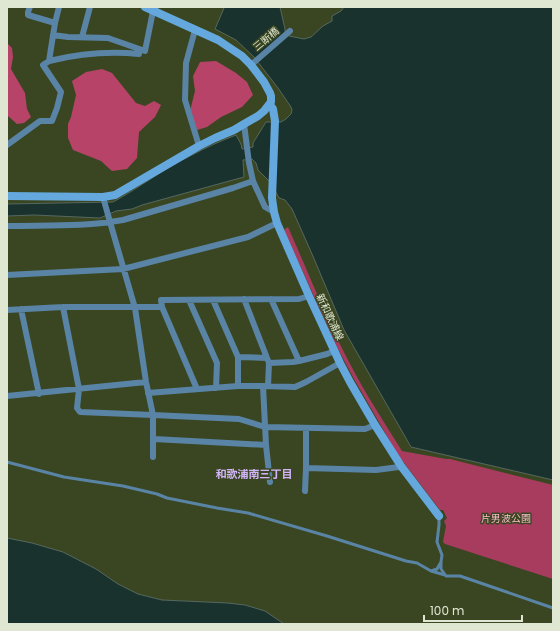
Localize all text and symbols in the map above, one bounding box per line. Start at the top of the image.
street label: 三断橋 [250,24,282,54]
street label: 新和歌浦線 [313,291,347,343]
district label: 和歌浦南三丁目 [216,466,293,482]
park label: 片男波公園 [481,511,531,526]
scale bar [424,597,522,623]
text: 100 m [430,602,464,619]

